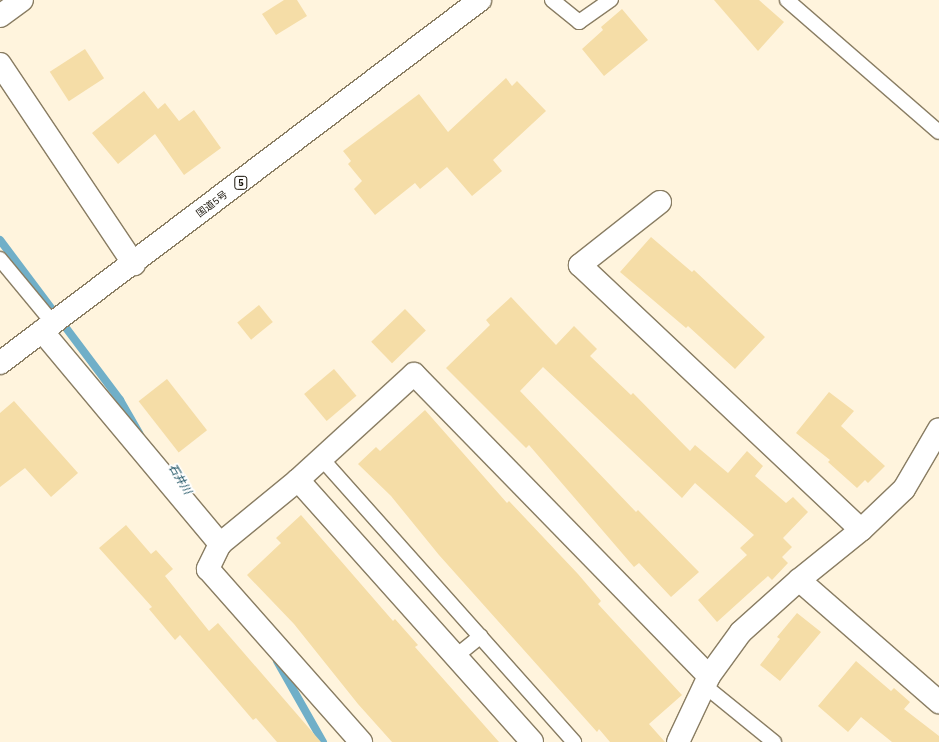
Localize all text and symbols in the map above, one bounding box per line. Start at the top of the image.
road number: 5 [234,176,248,190]
street label: 国道5号 [194,188,230,220]
water label: 石井川 [166,461,194,497]

